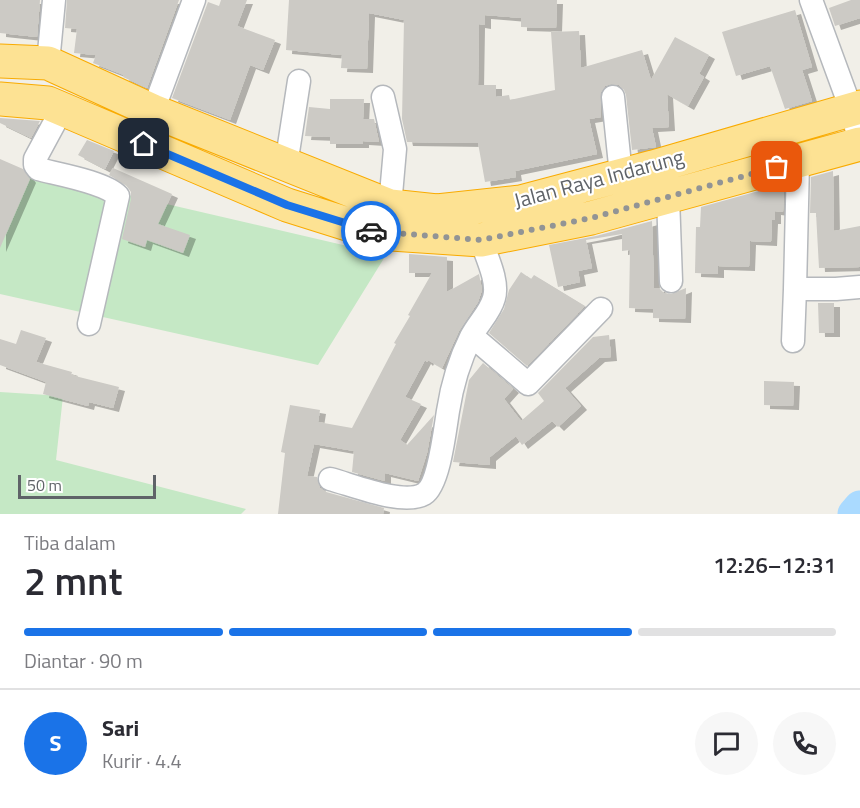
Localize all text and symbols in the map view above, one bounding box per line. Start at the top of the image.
pin [118,118,169,169]
icon: home [127,127,160,160]
street label: Jalan Raya Indarung [510,140,688,216]
pin [751,141,802,192]
icon: bag [760,150,793,183]
courier [341,201,401,261]
icon: car [355,215,388,248]
scale bar [18,472,156,499]
text: 50 m [27,473,62,497]
text: Tiba dalam [24,527,116,558]
text: 12:26–12:31 [713,548,836,582]
text: 2 mnt [24,551,122,610]
text: Diantar · 90 m [24,645,143,676]
text: Sari [102,711,139,745]
button: chat [695,712,758,775]
button: phone [773,712,836,775]
text: S [50,726,61,760]
text: Kurir · 4.4 [102,745,182,776]

